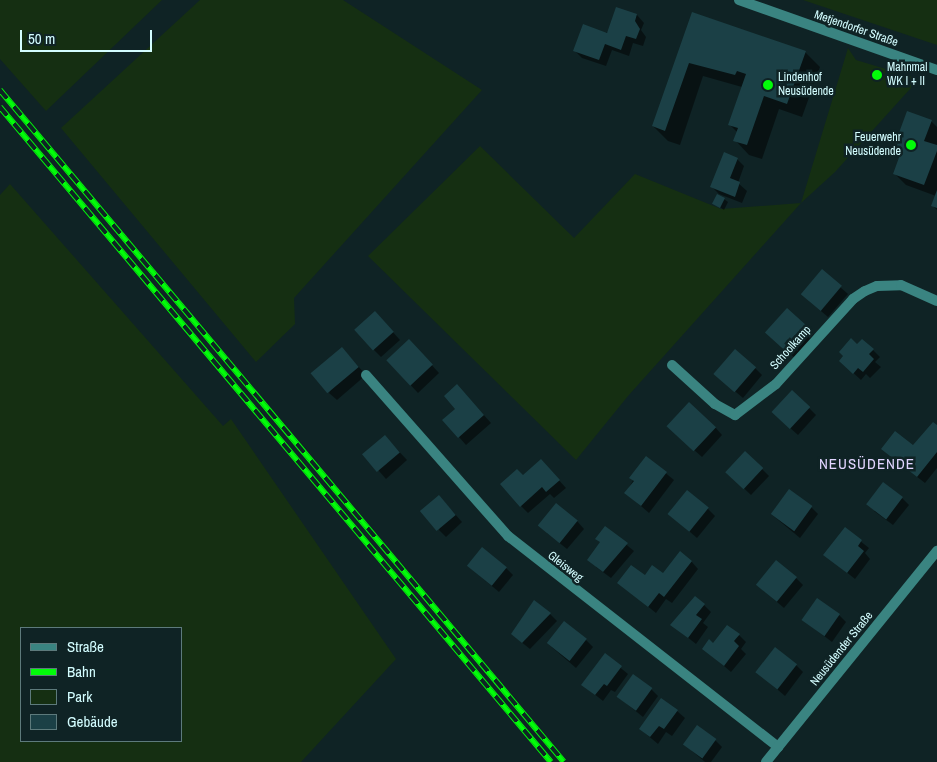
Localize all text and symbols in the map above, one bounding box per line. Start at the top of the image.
street label: Metjendorfer Straße [812,8,900,50]
scale bar [22,20,155,52]
text: 50 m [28,28,55,49]
place label: Mahnmal WK I + II [887,61,927,89]
marker: Mahnmal WK I + II [871,69,883,81]
place label: Lindenhof Neusüdende [778,71,834,99]
marker: Lindenhof Neusüdende [762,79,774,91]
place label: Feuerwehr Neusüdende [845,131,901,159]
marker: Feuerwehr Neusüdende [905,139,917,151]
street label: Schoolkamp [768,323,814,373]
district label: NEUSÜDENDE [818,455,916,473]
street label: Gleisweg [544,549,586,585]
street label: Neusüdender Straße [808,609,876,689]
legend [20,627,182,742]
text: Straße [67,636,104,657]
text: Bahn [67,661,96,682]
text: Park [67,686,92,707]
text: Gebäude [67,711,118,732]

